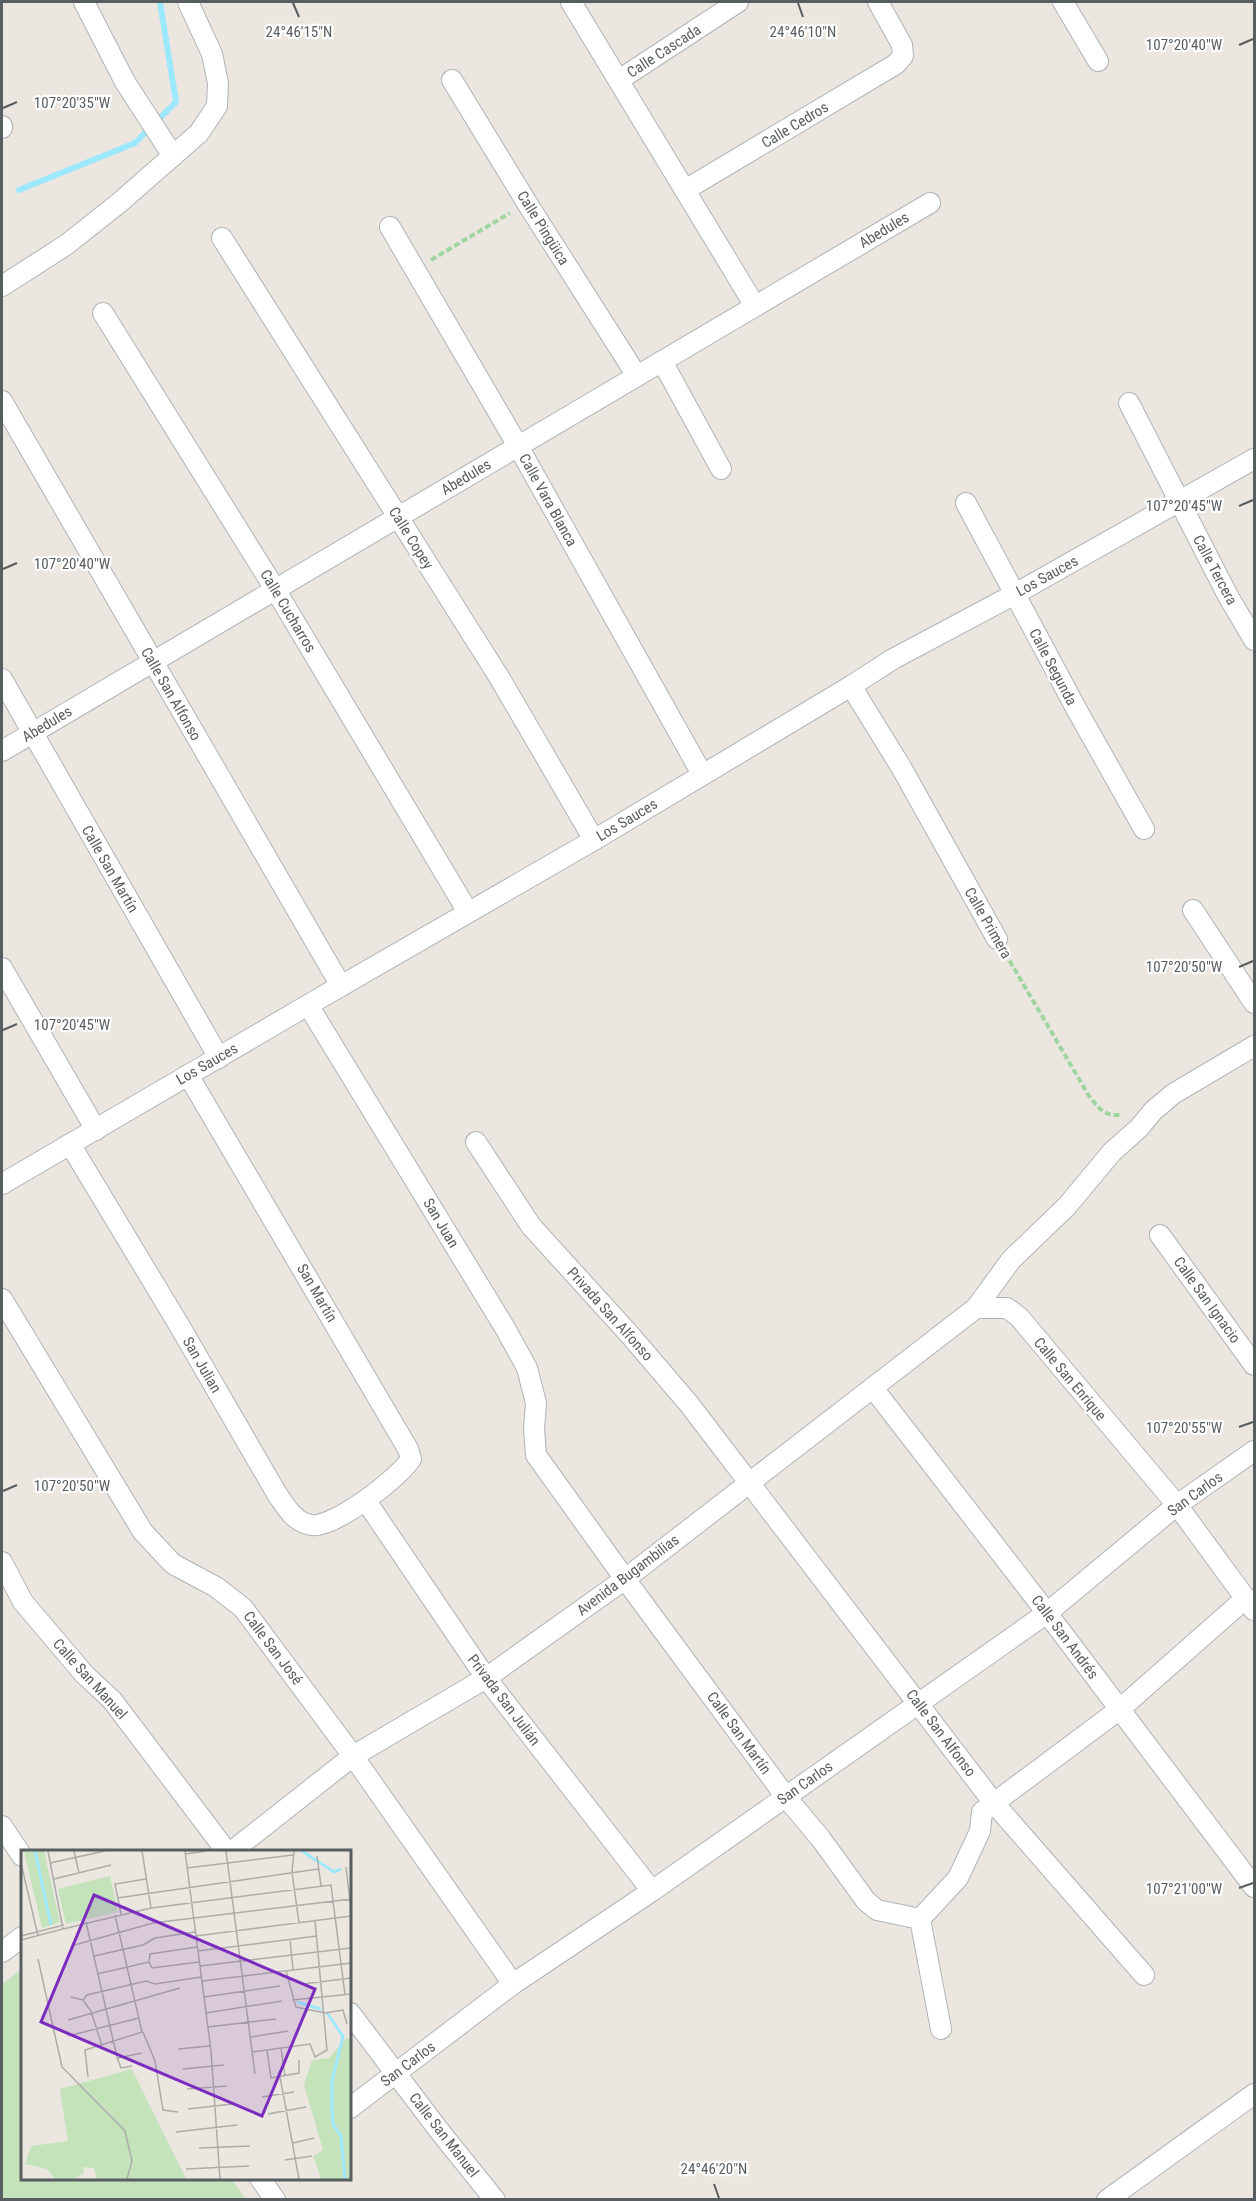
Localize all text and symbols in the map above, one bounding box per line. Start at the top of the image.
street label: Calle Cascada [624,20,704,82]
text: 24°46'15"N [266,23,332,41]
text: 24°46'10"N [770,23,836,41]
text: 107°20'40"W [1146,36,1223,54]
text: 107°20'35"W [34,94,111,112]
street label: Calle Cedros [758,98,832,152]
street label: Calle Pingüica [513,187,573,269]
street label: Abedules [856,208,912,252]
street label: Calle Vara Blanca [515,450,581,550]
street label: Abedules [438,455,494,499]
text: 107°20'45"W [1146,497,1223,515]
street label: Calle Copey [385,504,437,572]
street label: Calle Tercera [1189,532,1241,608]
street label: Los Sauces [1013,552,1081,600]
text: 107°20'40"W [34,555,111,573]
street label: Calle Cucharros [256,566,320,656]
street label: Calle Segunda [1025,626,1081,708]
street label: Calle San Alfonso [137,644,205,744]
street label: Abedules [19,702,75,746]
street label: Los Sauces [593,795,661,845]
street label: Calle San Martín [78,822,142,916]
street label: Calle Primera [960,884,1016,962]
text: 107°20'50"W [1146,958,1223,976]
text: 107°20'45"W [34,1016,111,1034]
street label: Los Sauces [173,1039,241,1089]
street label: San Juan [419,1195,463,1251]
street label: Calle San Ignacio [1170,1253,1244,1347]
street label: San Martín [293,1261,341,1325]
street label: Privada San Alfonso [563,1264,657,1364]
street label: San Julian [179,1334,225,1396]
street label: Calle San Enrique [1030,1334,1110,1424]
text: 107°20'55"W [1146,1419,1223,1437]
street label: San Carlos [1164,1468,1226,1520]
text: 107°20'50"W [34,1477,111,1495]
street label: Avenida Bugambilias [573,1531,683,1619]
street label: Calle San Andrés [1028,1591,1102,1683]
street label: Calle San José [240,1608,306,1688]
street label: Calle San Manuel [49,1635,131,1723]
street label: Privada San Julián [464,1651,544,1749]
street label: Calle San Alfonso [902,1686,980,1780]
street label: Calle San Martín [703,1688,775,1778]
street label: San Carlos [774,1757,836,1809]
inset map [21,1850,351,2180]
text: 107°21'00"W [1146,1880,1223,1898]
street label: San Carlos [377,2038,439,2090]
street label: Calle San Manuel [405,2089,483,2181]
text: 24°46'20"N [681,2160,747,2178]

